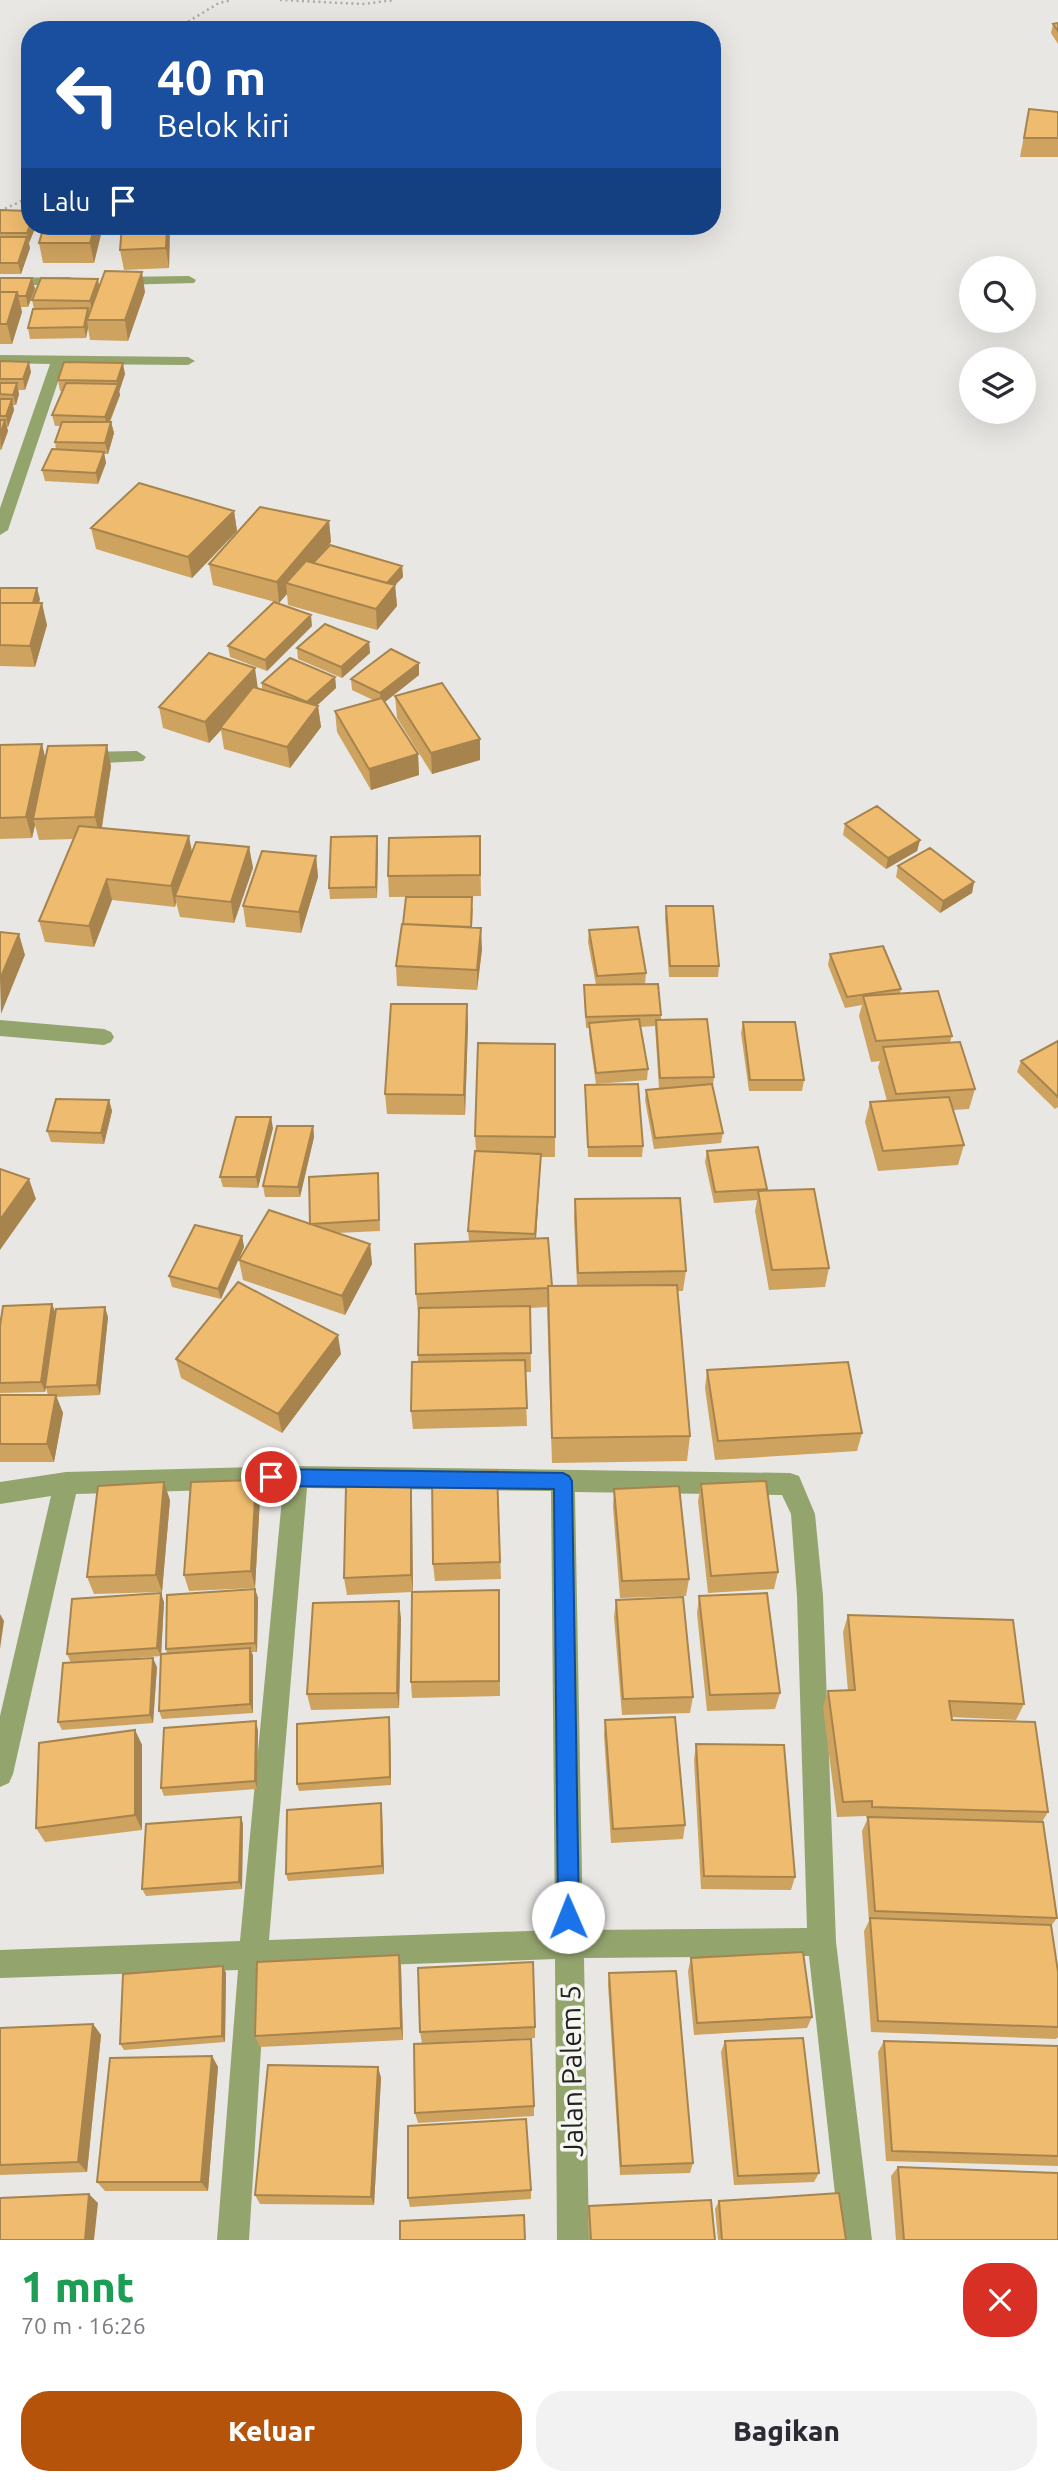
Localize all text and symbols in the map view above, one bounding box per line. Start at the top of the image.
icon: left [42,49,133,140]
text: 40 m [157,49,266,104]
text: Belok kiri [157,107,289,143]
icon: arrive [104,182,142,220]
text: Lalu [42,187,90,216]
map controls [959,256,1036,424]
button: search [959,256,1036,333]
button: layers [959,347,1036,424]
pin [241,1447,301,1507]
icon: arrive [252,1458,290,1496]
position arrow [531,1880,605,1954]
street label: Jalan Palem 5 [554,1985,588,2157]
text: 1 mnt [21,2263,134,2310]
button: close [963,2263,1037,2337]
text: 70 m · 16:26 [21,2313,146,2338]
button: Keluar [21,2391,522,2471]
button: Bagikan [536,2391,1037,2471]

